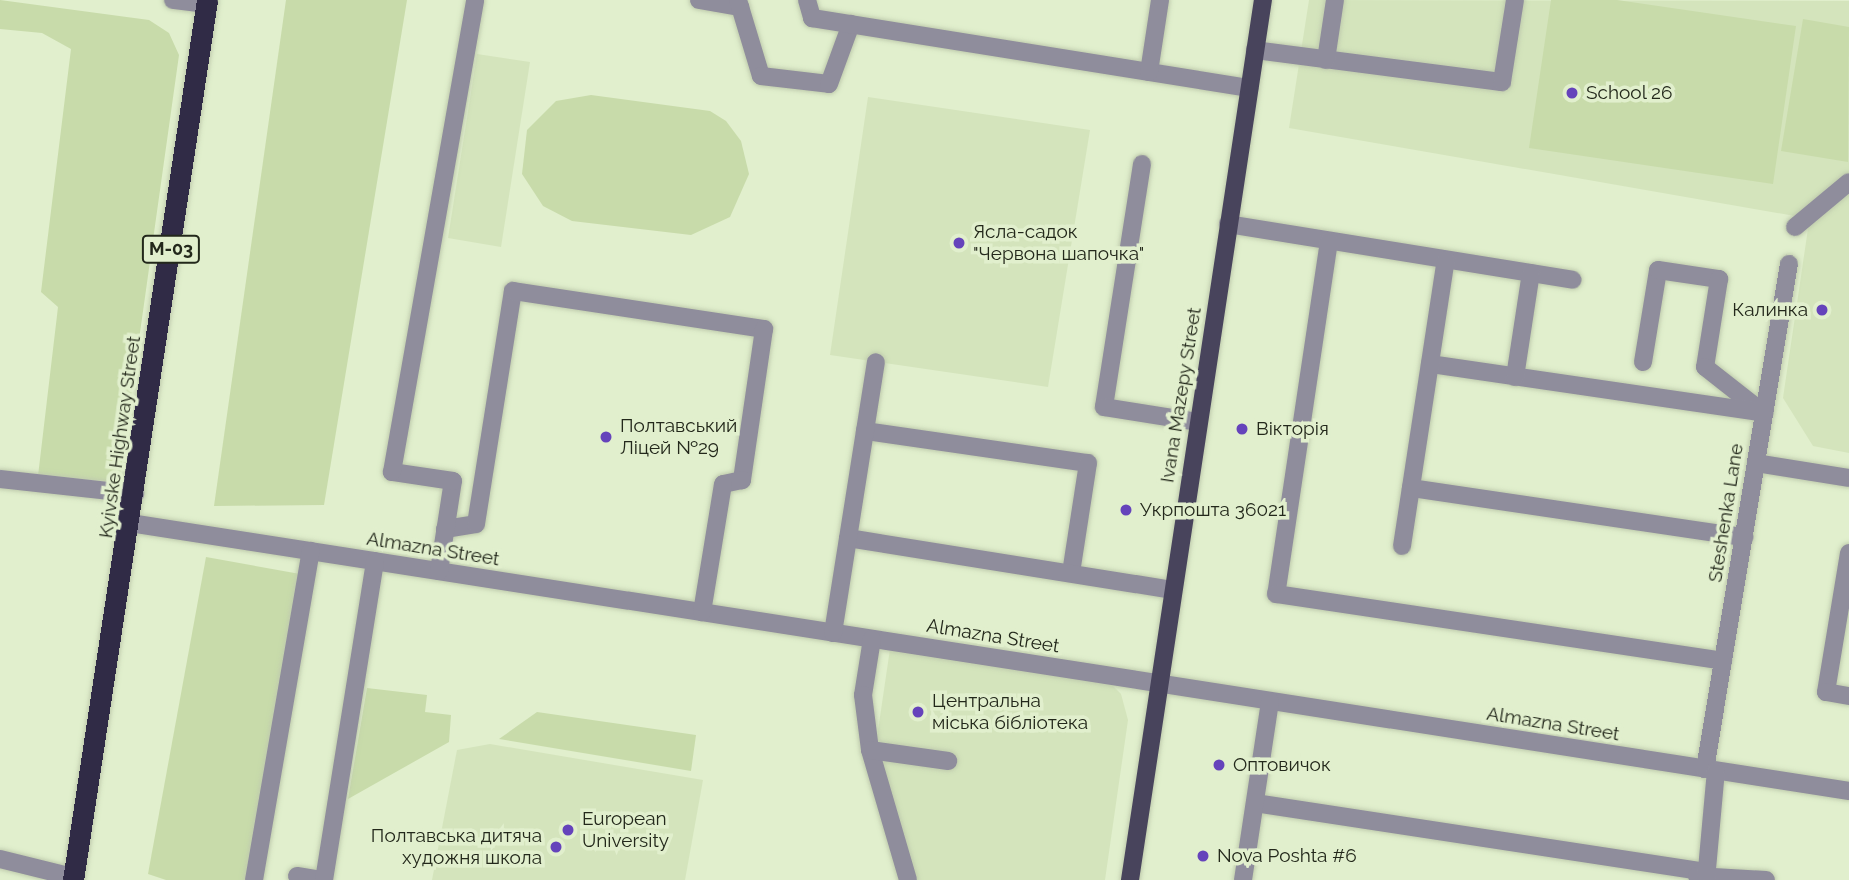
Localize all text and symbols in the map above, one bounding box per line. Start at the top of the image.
place label: School 26 [1586,82,1673,104]
marker: School 26 [1564,85,1580,101]
place label: Ясла-садок "Червона шапочка" [973,221,1144,265]
road number: М-03 [141,234,201,264]
marker: Ясла-садок "Червона шапочка" [951,235,967,251]
place label: Калинка [1732,299,1808,321]
marker: Калинка [1814,302,1830,318]
street label: Ivana Mazepy Street [1156,305,1206,485]
street label: Kyivske Highway Street [94,334,146,540]
place label: Полтавський Ліцей №29 [620,415,737,459]
place label: Вікторія [1256,418,1329,440]
marker: Вікторія [1234,421,1250,437]
marker: Полтавський Ліцей №29 [598,429,614,445]
street label: Steshenka Lane [1704,442,1748,584]
place label: Укрпошта 36021 [1140,499,1286,521]
marker: Укрпошта 36021 [1118,502,1134,518]
street label: Almazna Street [365,527,501,571]
street label: Almazna Street [925,614,1061,658]
place label: Центральна міська бібліотека [932,690,1088,734]
street label: Almazna Street [1485,702,1621,746]
marker: Центральна міська бібліотека [910,704,926,720]
place label: Оптовичок [1233,754,1331,776]
marker: Оптовичок [1211,757,1227,773]
place label: European University [582,808,669,852]
marker: European University [560,822,576,838]
place label: Полтавська дитяча художня школа [371,825,542,869]
marker: Полтавська дитяча художня школа [548,839,564,855]
place label: Nova Poshta #6 [1217,845,1357,867]
marker: Nova Poshta #6 [1195,848,1211,864]

